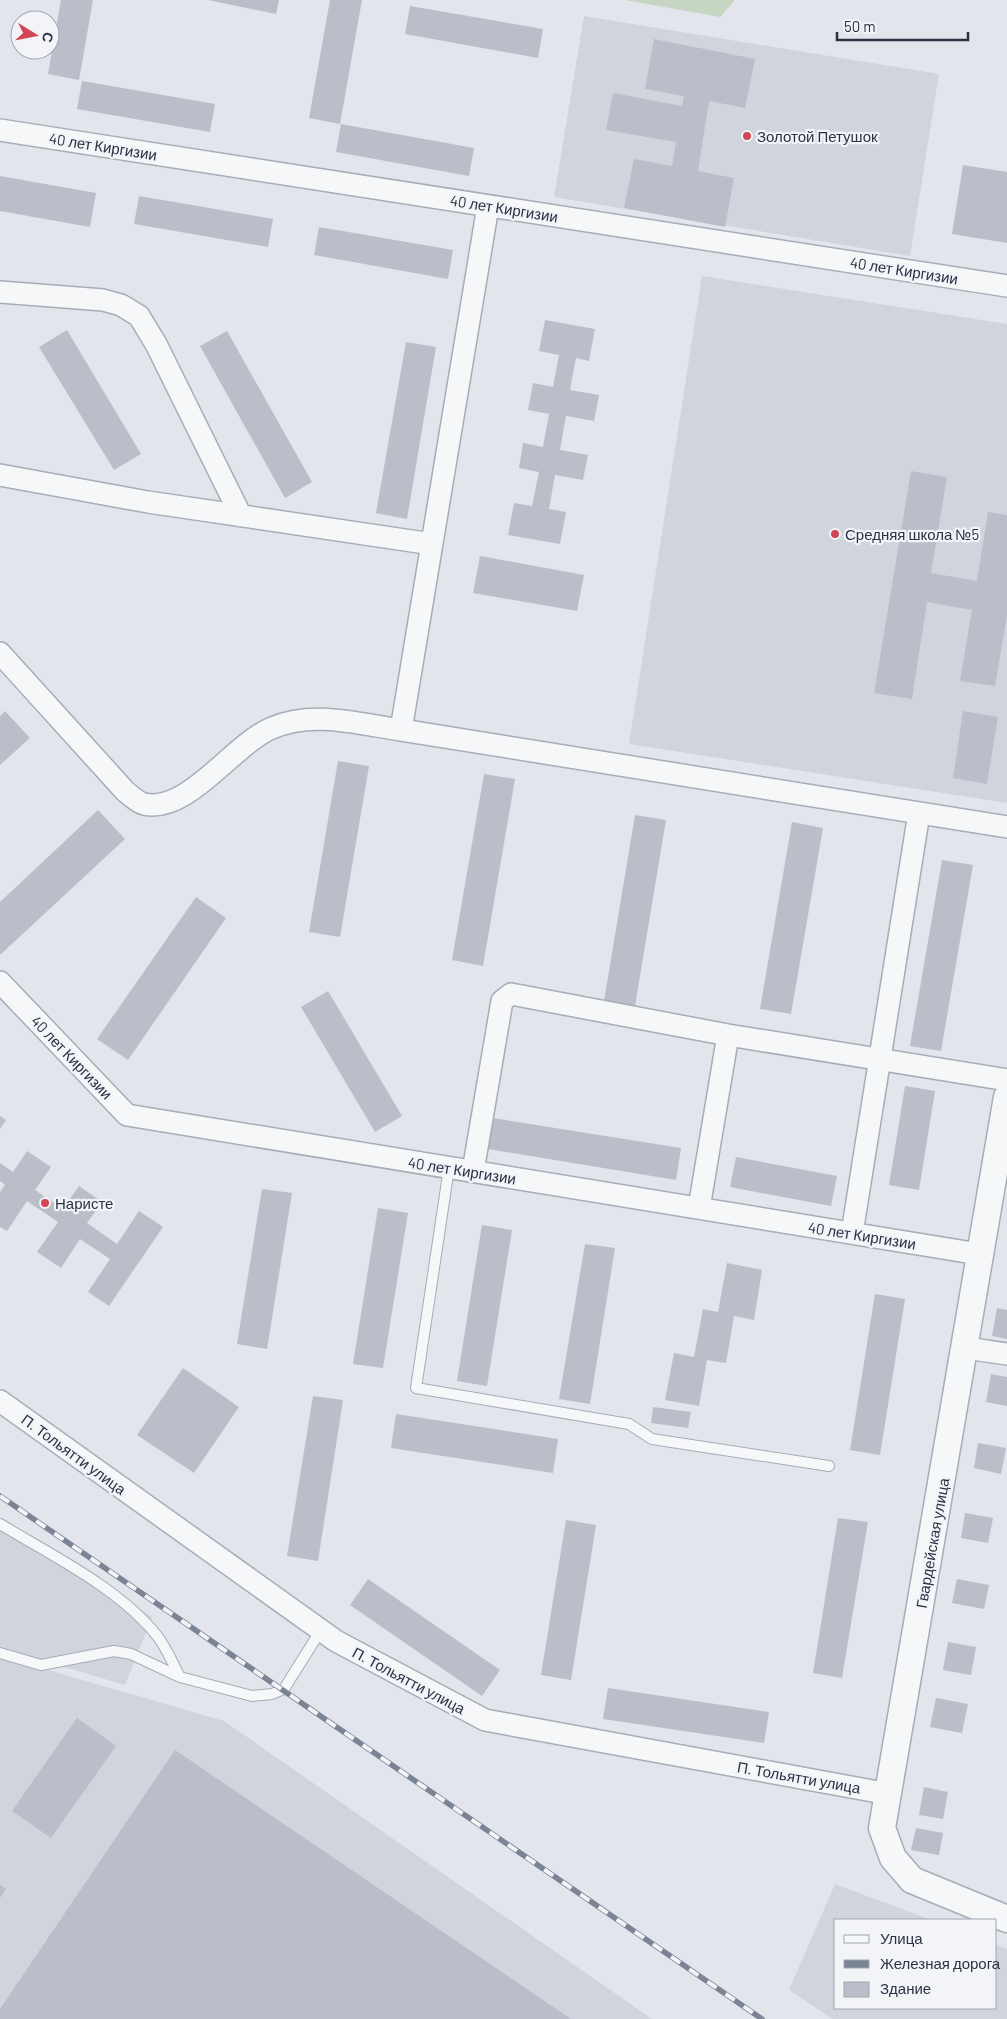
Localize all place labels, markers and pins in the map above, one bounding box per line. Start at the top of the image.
place label: Золотой Петушок [757,127,878,145]
marker: Золотой Петушок [741,130,753,142]
place label: Средняя школа №5 [845,525,979,543]
marker: Средняя школа №5 [829,528,841,540]
place label: Наристе [55,1194,113,1212]
marker: Наристе [39,1197,51,1209]

